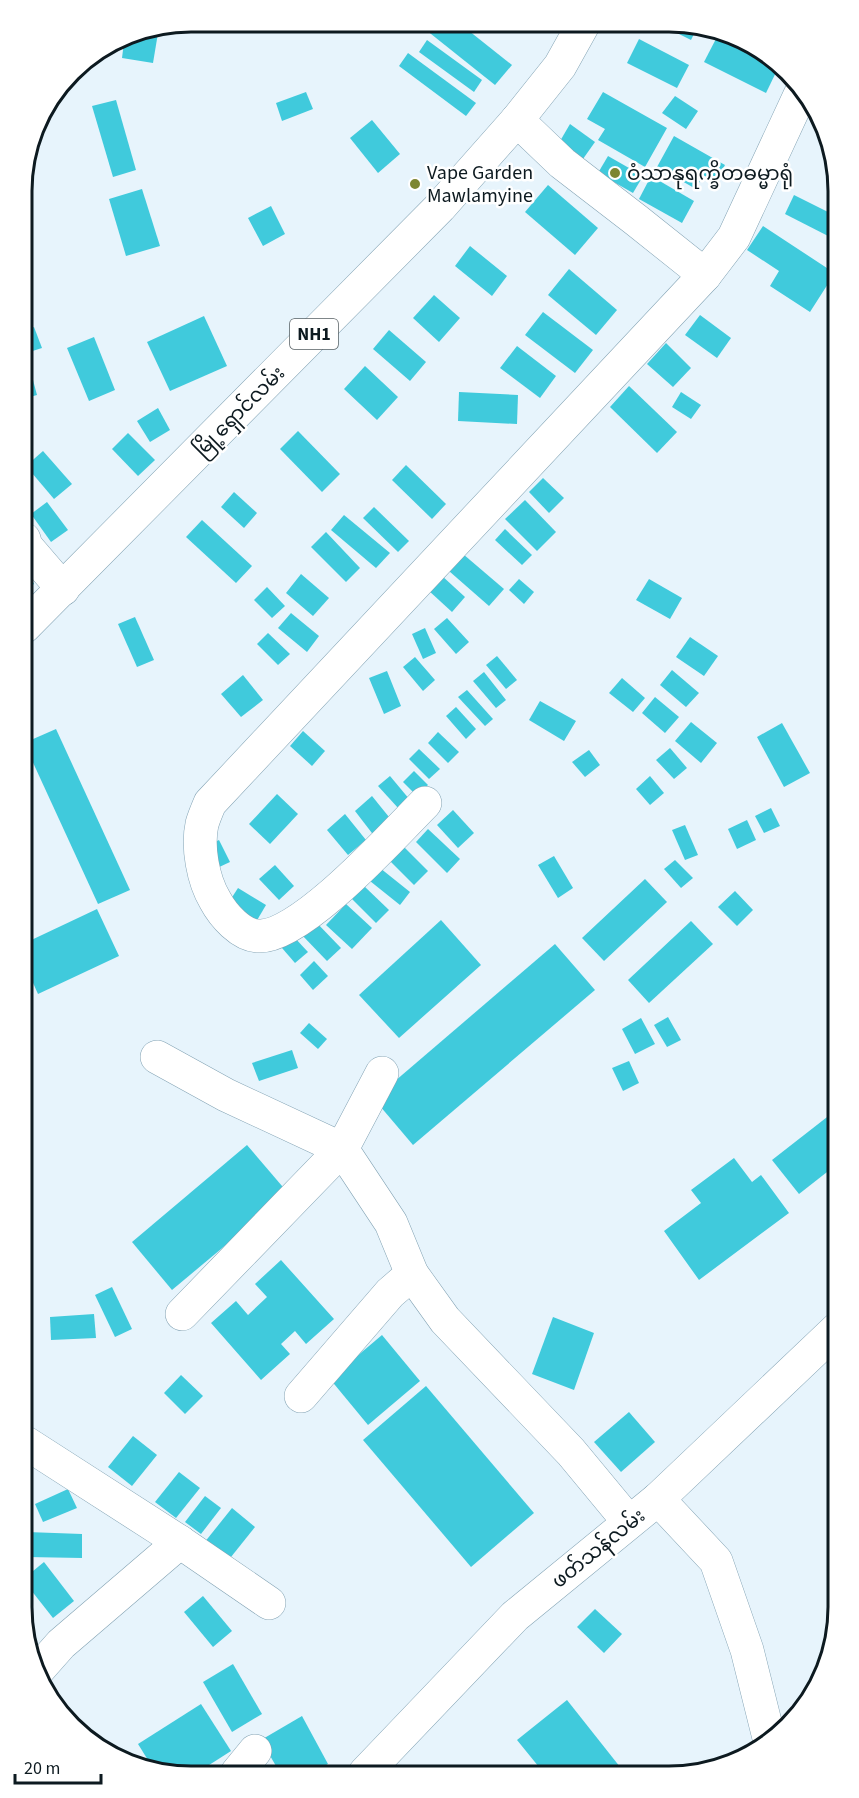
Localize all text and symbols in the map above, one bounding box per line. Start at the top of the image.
place label: Vape Garden Mawlamyine [427,159,533,210]
place label: ဝံသာနုရက္ခိတဓမ္မာရုံ [627,159,793,190]
marker: ဝံသာနုရက္ခိတဓမ္မာရုံ [608,166,622,180]
marker: Vape Garden Mawlamyine [408,177,422,191]
road number: NH1 [290,319,338,349]
street label: မြို့ရှောင်လမ်း [187,359,293,465]
street label: ဖတ်သန်လမ်း [545,1502,652,1596]
scale bar [15,1747,100,1785]
text: 20 m [24,1756,60,1781]

